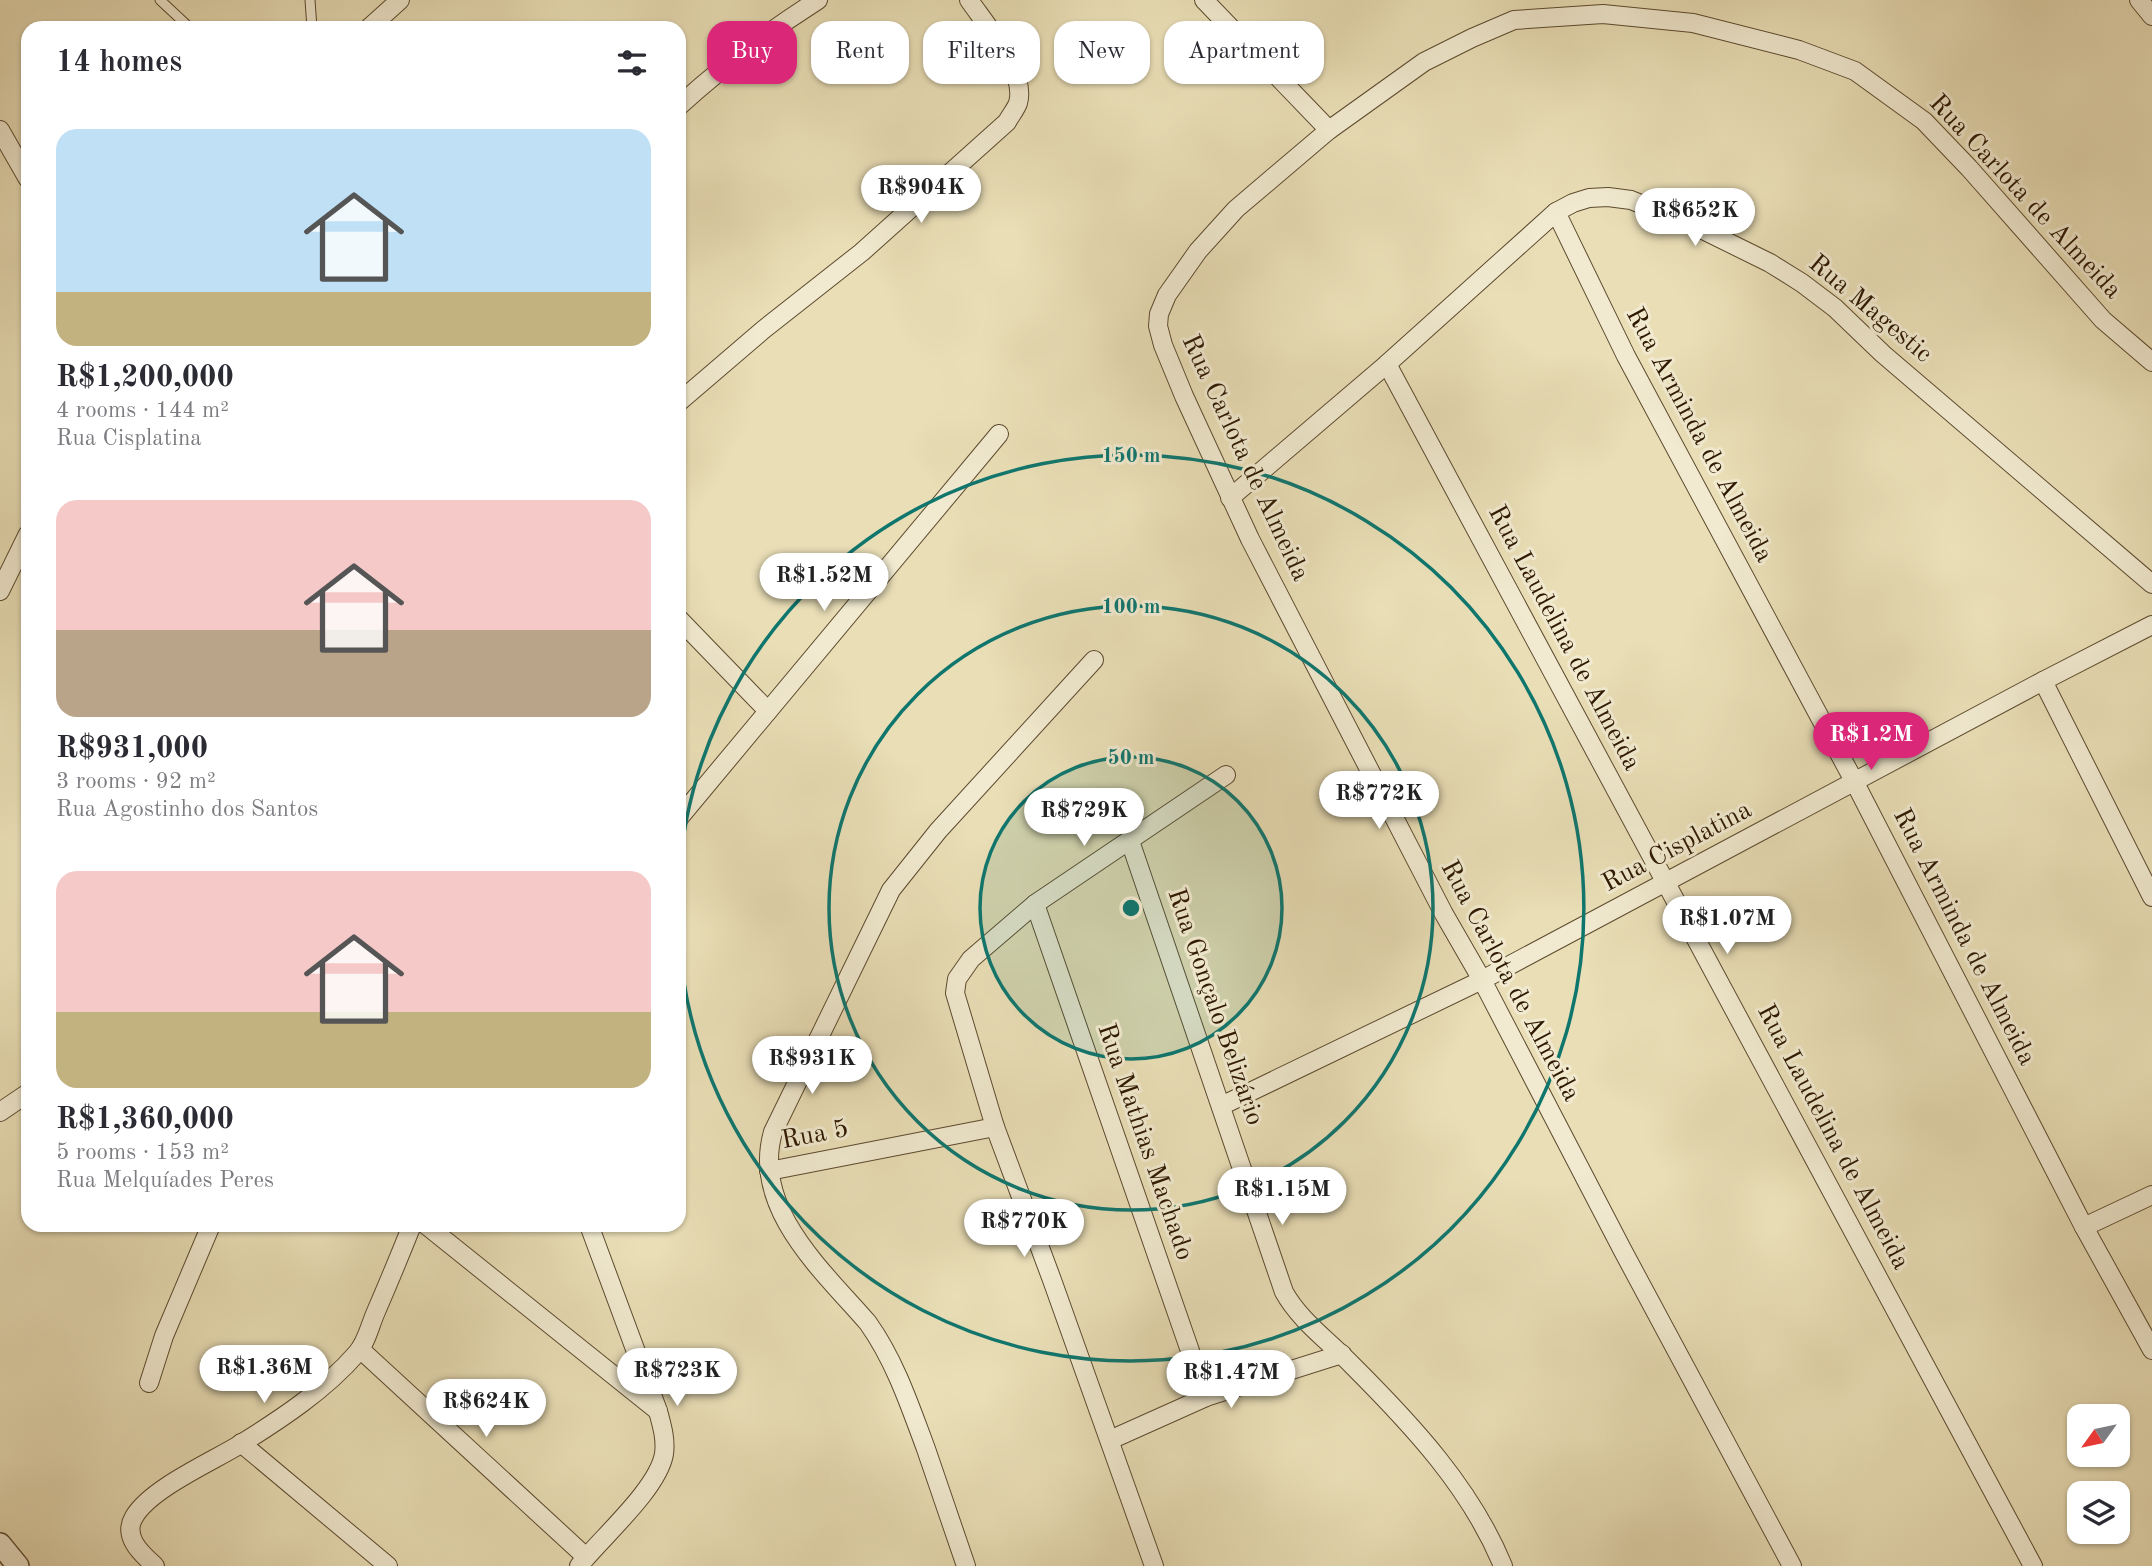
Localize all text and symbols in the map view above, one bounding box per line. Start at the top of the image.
chip: Buy [707,21,797,84]
chip: Rent [811,21,909,84]
chip: Filters [923,21,1040,84]
chip: New [1054,21,1150,84]
chip: Apartment [1164,21,1324,84]
icon: filters [613,44,651,82]
text: 14 homes [56,48,182,78]
street label: Rua Carlota de Almeida [1924,90,2126,304]
pin: R$904K [864,166,978,225]
icon: home [291,174,417,300]
text: R$904K [877,176,965,199]
pin: R$652K [1638,188,1752,248]
text: R$652K [1651,199,1739,222]
street label: Rua Magestic [1803,250,1937,368]
street label: Rua Arminda de Almeida [1621,303,1777,567]
street label: Rua Carlota de Almeida [1176,331,1314,585]
text: R$1,200,000 [56,363,234,393]
text: 4 rooms · 144 m² [56,399,229,422]
text: Rua Cisplatina [56,427,202,450]
text: 150 m [1101,446,1161,467]
street label: Rua Laudelina de Almeida [1483,501,1645,775]
icon: home [291,545,417,671]
pin: R$1.52M [759,554,889,613]
text: R$1.52M [775,564,873,587]
text: 100 m [1101,597,1161,618]
pin: R$1.2M [1814,712,1928,772]
text: R$1.2M [1829,723,1913,746]
text: R$931,000 [56,734,208,764]
text: 50 m [1107,748,1155,769]
text: 3 rooms · 92 m² [56,770,216,793]
pin: R$772K [1322,772,1436,831]
text: R$772K [1335,782,1423,805]
pin: R$729K [1027,788,1141,848]
street label: Rua Cisplatina [1598,797,1756,897]
text: Rua Agostinho dos Santos [56,798,318,821]
text: R$729K [1040,799,1128,822]
street label: Rua Arminda de Almeida [1888,804,2040,1070]
street label: Rua Carlota de Almeida [1436,856,1585,1106]
street label: Rua Gonçalo Belizário [1162,885,1268,1129]
centre of rings [1119,896,1143,920]
pin: R$1.07M [1662,897,1792,956]
text: R$1.07M [1678,907,1776,930]
icon: home [291,916,417,1042]
street label: Rua Laudelina de Almeida [1752,1000,1914,1274]
street label: Rua Mathias Machado [1092,1020,1198,1264]
pin: R$931K [755,1036,869,1096]
text: R$931K [768,1047,856,1070]
text: R$1,360,000 [56,1105,234,1135]
street label: Rua 5 [779,1116,851,1154]
text: 5 rooms · 153 m² [56,1141,229,1164]
pin: R$1.15M [1217,1168,1347,1227]
text: Rua Melquíades Peres [56,1169,274,1192]
text: R$1.15M [1233,1178,1331,1201]
pin: R$770K [967,1200,1081,1259]
text: R$770K [980,1210,1068,1233]
pin: R$1.36M [199,1346,329,1405]
pin: R$723K [620,1348,734,1408]
pin: R$1.47M [1166,1350,1296,1410]
text: R$1.36M [215,1356,313,1379]
text: R$723K [633,1359,721,1382]
text: R$1.47M [1182,1361,1280,1384]
pin: R$624K [429,1380,543,1439]
text: R$624K [442,1390,530,1413]
north arrow [2067,1404,2130,1466]
map controls [2067,1404,2130,1544]
button: layers [2067,1481,2130,1544]

